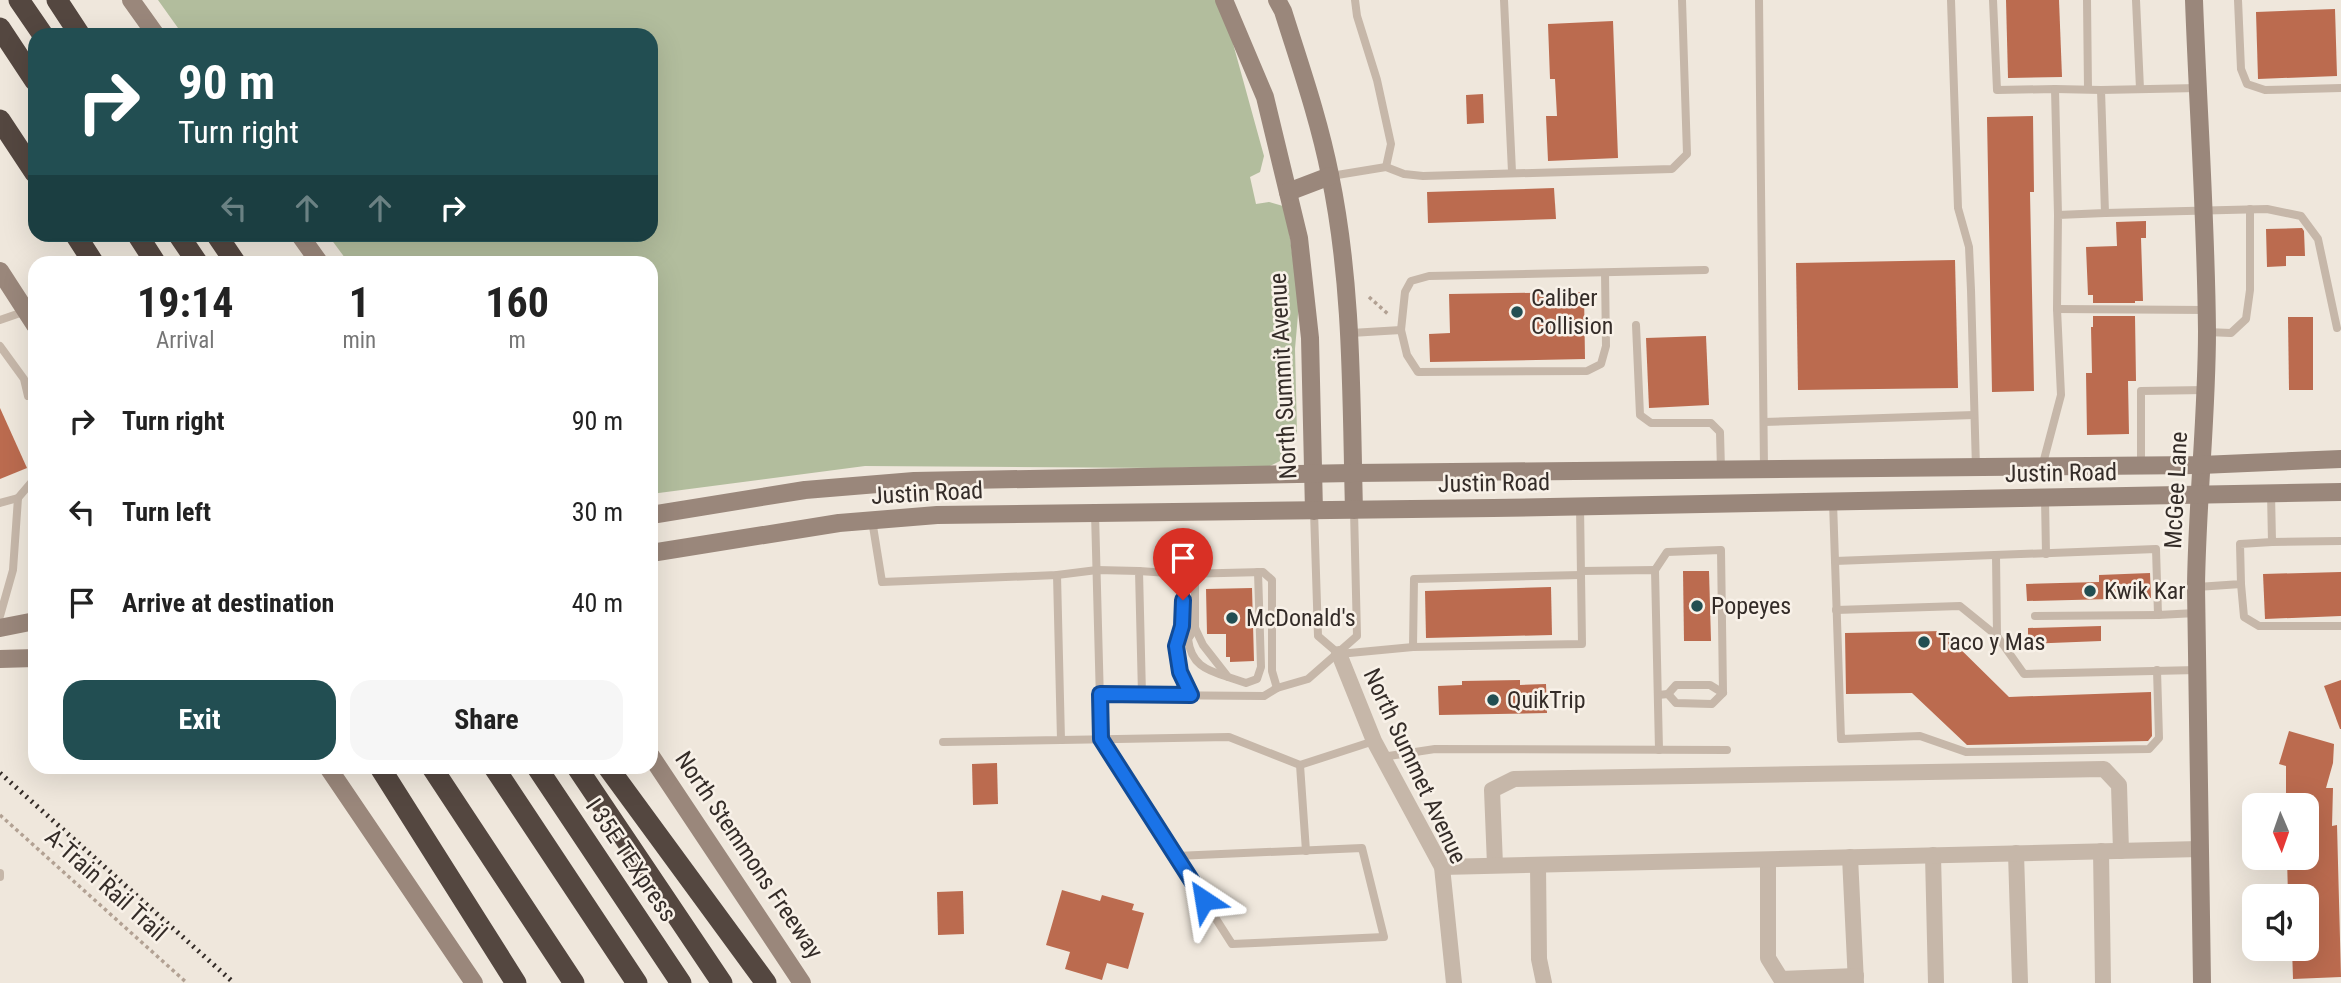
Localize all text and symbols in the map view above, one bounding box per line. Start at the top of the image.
text: 90 m [178,54,275,111]
icon: right [63,56,154,147]
text: Turn right [178,113,299,151]
icon: left [215,189,253,227]
icon: ahead [288,189,326,227]
icon: ahead [361,189,399,227]
icon: right [434,189,472,227]
street label: North Summit Avenue [1264,272,1302,480]
text: 19:14 [137,278,233,327]
text: 1 [349,278,370,327]
text: 160 [485,278,549,327]
place label: Caliber Collision [1531,284,1613,340]
marker: Caliber Collision [1509,304,1525,320]
text: Arrival [156,327,214,354]
text: min [342,327,376,354]
text: m [508,327,526,354]
icon: right [63,402,101,440]
text: Turn right [122,406,224,436]
text: 90 m [572,406,623,436]
street label: McGee Lane [2159,431,2193,549]
street label: Justin Road [2005,458,2117,488]
street label: Justin Road [1438,468,1550,498]
street label: Justin Road [870,476,984,510]
icon: left [63,493,101,531]
text: Turn left [122,497,211,527]
text: 30 m [572,497,623,527]
pin [1153,528,1213,600]
icon: arrive [1164,539,1202,577]
place label: Kwik Kar [2104,577,2186,605]
marker: Kwik Kar [2082,583,2098,599]
icon: arrive [63,584,101,622]
text: Arrive at destination [122,588,334,618]
text: 40 m [572,588,623,618]
place label: Popeyes [1711,592,1791,620]
marker: Popeyes [1689,598,1705,614]
place label: McDonald's [1246,604,1356,632]
marker: McDonald's [1224,610,1240,626]
place label: Taco y Mas [1938,628,2045,656]
marker: Taco y Mas [1916,634,1932,650]
street label: North Summet Avenue [1357,664,1473,868]
button: Exit [63,680,336,760]
button: Share [350,680,623,760]
place label: QuikTrip [1507,686,1586,714]
marker: QuikTrip [1485,692,1501,708]
street label: North Stemmons Freeway [669,746,829,964]
street label: I 35E TEXpress [580,793,682,927]
north arrow [2242,793,2319,870]
map controls [2242,793,2319,961]
street label: A-Train Rail Trail [40,823,172,947]
position arrow [1167,863,1241,937]
button: sound [2242,884,2319,961]

